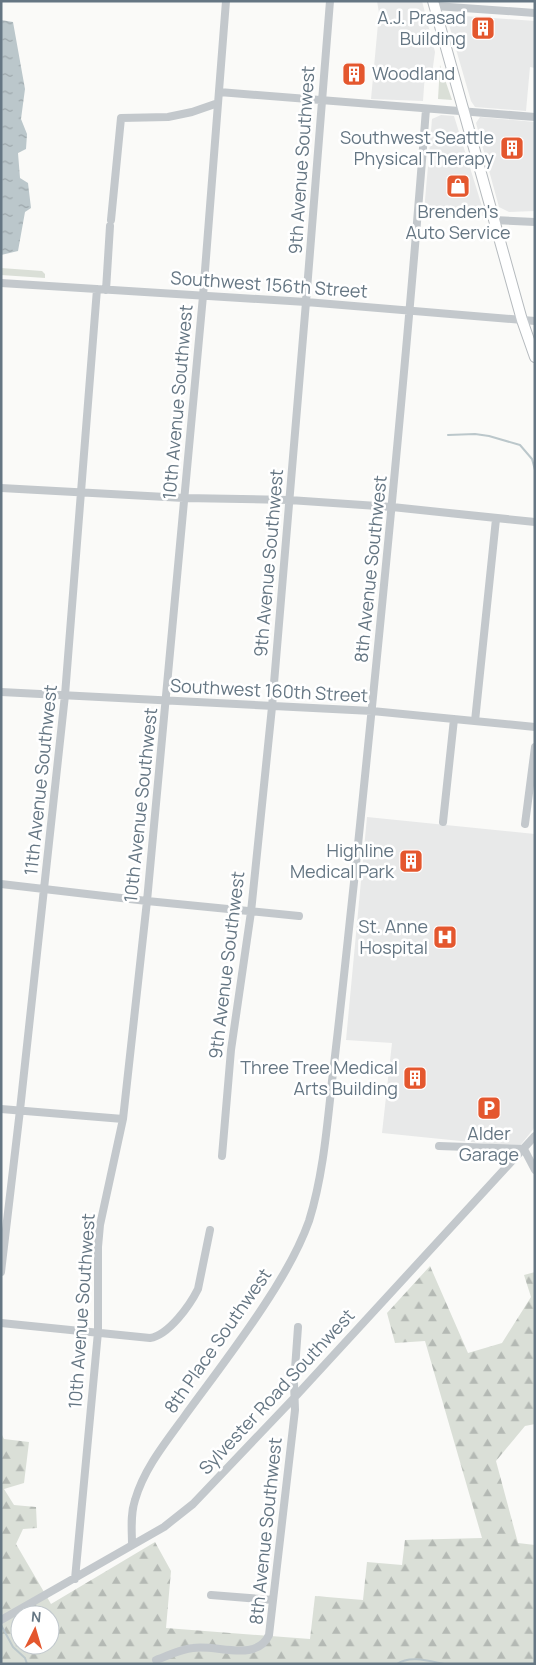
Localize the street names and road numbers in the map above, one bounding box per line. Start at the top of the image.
street label: 9th Avenue Southwest [282,65,320,255]
street label: Southwest 156th Street [170,265,368,303]
street label: 10th Avenue Southwest [157,303,197,500]
street label: 9th Avenue Southwest [248,468,288,658]
street label: 8th Avenue Southwest [348,474,392,664]
street label: Southwest 160th Street [170,673,369,707]
street label: 11th Avenue Southwest [18,683,62,876]
street label: 10th Avenue Southwest [118,706,162,903]
street label: 9th Avenue Southwest [203,870,249,1060]
street label: 10th Avenue Southwest [62,1212,100,1409]
street label: 8th Place Southwest [158,1263,276,1418]
street label: Sylvester Road Southwest [193,1303,359,1479]
street label: 8th Avenue Southwest [243,1436,287,1626]

